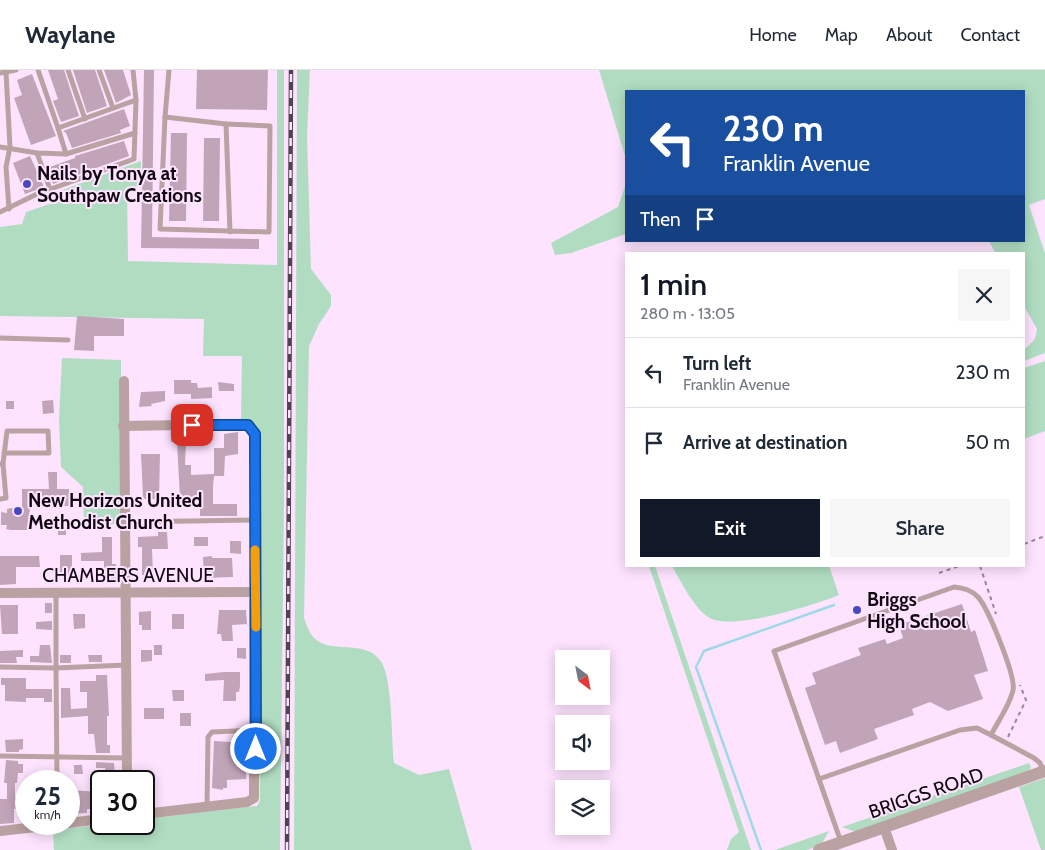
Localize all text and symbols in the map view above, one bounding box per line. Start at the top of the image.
text: Waylane [25,20,115,49]
text: Home [749,24,797,46]
text: Map [825,24,858,46]
text: About [886,24,932,46]
text: Contact [960,24,1020,46]
text: 230 m [723,107,823,150]
icon: left [640,110,705,175]
text: Franklin Avenue [723,150,870,177]
place label: Nails by Tonya at Southpaw Creations [37,162,202,207]
marker: Nails by Tonya at Southpaw Creations [21,178,33,190]
icon: arrive [691,205,719,233]
text: Then [640,208,681,231]
text: 1 min [640,266,707,303]
button: close [958,269,1010,321]
text: 280 m · 13:05 [640,304,735,323]
text: Turn left [683,352,751,375]
icon: left [640,359,668,387]
text: 230 m [956,361,1010,384]
text: Franklin Avenue [683,375,790,394]
pin [171,404,213,446]
icon: arrive [178,411,206,439]
icon: arrive [640,429,668,457]
text: Arrive at destination [683,431,847,454]
text: 50 m [966,431,1010,454]
place label: New Horizons United Methodist Church [28,489,202,534]
button: Exit [640,499,820,557]
button: Share [830,499,1010,557]
marker: New Horizons United Methodist Church [12,505,24,517]
street label: CHAMBERS AVENUE [42,564,214,587]
place label: Briggs High School [867,588,966,633]
marker: Briggs High School [851,604,863,616]
north arrow [555,650,610,705]
map controls [555,650,610,835]
button: sound [555,715,610,770]
position arrow [229,722,281,774]
street label: BRIGGS ROAD [866,763,987,823]
speed limit sign: 30 [90,770,155,835]
button: layers [555,780,610,835]
text: 25 [34,781,61,811]
text: km/h [34,807,61,822]

